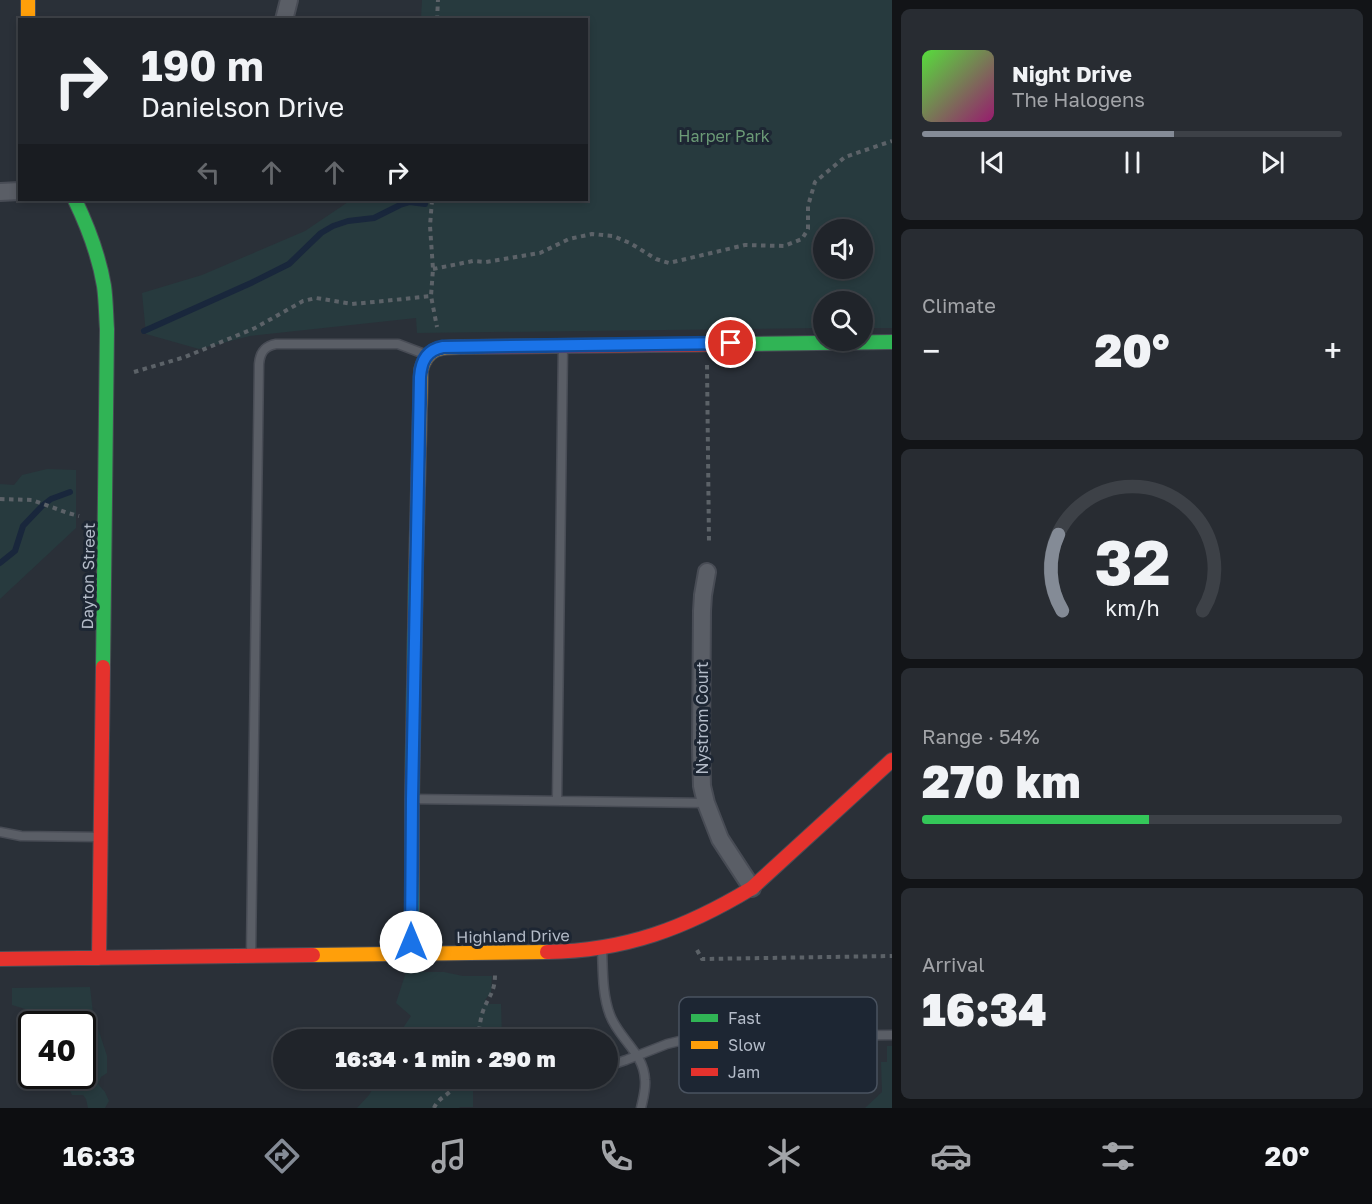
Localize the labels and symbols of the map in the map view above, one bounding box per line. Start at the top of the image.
park label: Harper Park [678,126,770,146]
pin [705,317,756,368]
street label: Dayton Street [77,523,99,629]
street label: Nystrom Court [692,662,712,774]
position arrow [379,910,443,974]
street label: Highland Drive [456,925,570,947]
legend [679,997,877,1093]
text: Fast [728,1008,761,1028]
speed limit sign: 40 [18,1011,96,1089]
text: Slow [728,1035,766,1055]
text: Jam [728,1062,760,1082]

